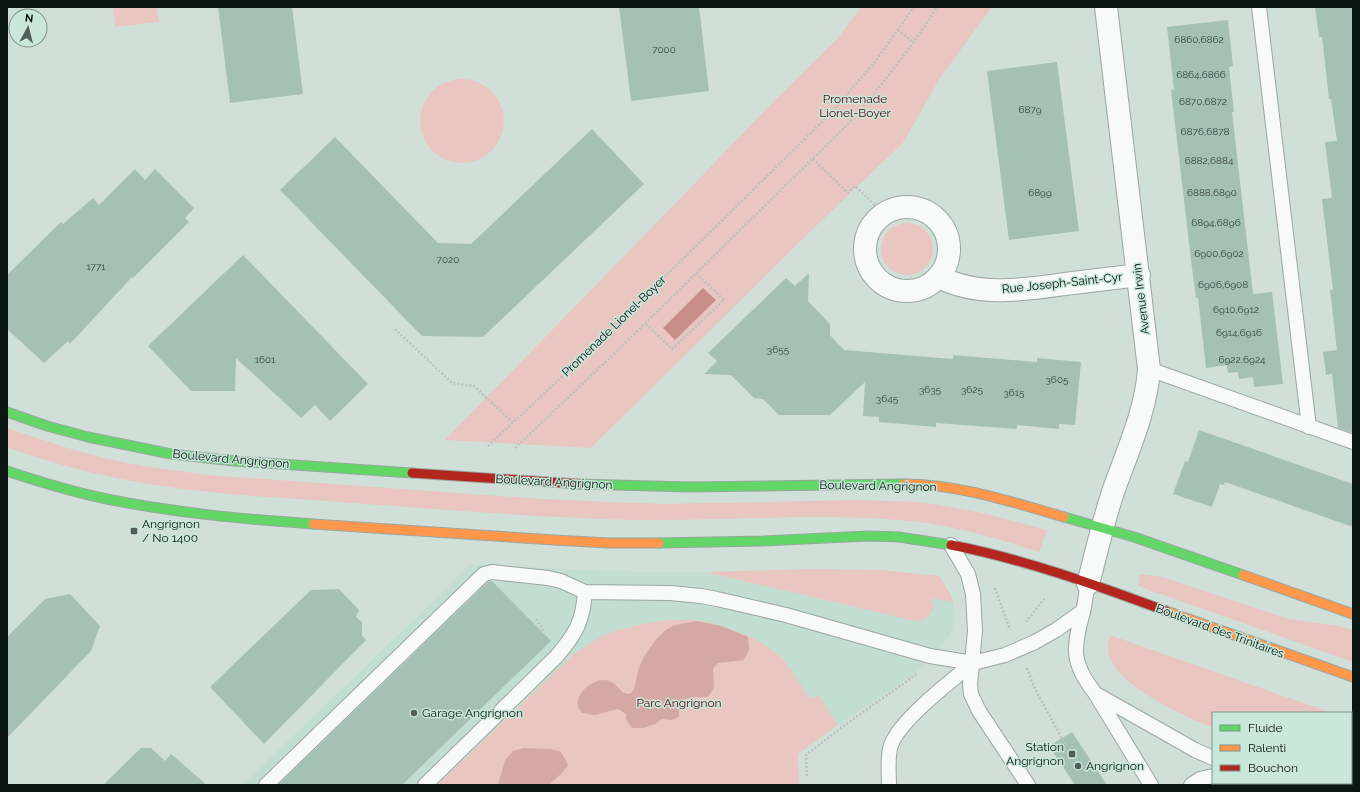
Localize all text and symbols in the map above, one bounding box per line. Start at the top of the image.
north arrow [8,8,48,48]
text: N [24,12,34,26]
house number: 6860,6862 [1174,34,1224,45]
house number: 7000 [652,44,676,55]
house number: 6864,6866 [1176,69,1226,80]
park label: Promenade Lionel-Boyer [819,92,891,120]
house number: 6870,6872 [1179,96,1227,107]
house number: 6879 [1018,104,1042,115]
house number: 6876,6878 [1181,126,1229,137]
house number: 6882,6884 [1185,155,1234,166]
house number: 6899 [1028,187,1052,198]
house number: 6888,6890 [1187,187,1237,198]
house number: 6894,6896 [1191,217,1241,228]
house number: 6900,6902 [1194,248,1244,259]
house number: 7020 [437,254,459,265]
house number: 1771 [86,261,106,272]
street label: Avenue Irwin [1130,263,1152,335]
street label: Rue Joseph-Saint-Cyr [1001,270,1124,296]
street label: Promenade Lionel-Boyer [559,272,669,379]
house number: 6906,6908 [1198,279,1248,290]
house number: 6910,6912 [1213,304,1259,315]
house number: 6914,6916 [1216,327,1262,338]
house number: 3655 [767,344,790,355]
house number: 1601 [255,354,276,365]
house number: 6922,6924 [1218,354,1266,365]
house number: 3605 [1046,374,1069,385]
house number: 3635 [919,384,942,395]
house number: 3625 [961,384,984,395]
house number: 3615 [1003,387,1025,398]
house number: 3645 [876,393,899,404]
street label: Boulevard Angrignon [172,447,290,471]
street label: Boulevard Angrignon [495,472,613,492]
street label: Boulevard Angrignon [819,478,937,494]
place label: Angrignon / No 1400 [142,517,200,545]
marker: Angrignon / No 1400 [129,526,139,536]
street label: Boulevard des Trinitaires [1154,601,1286,661]
park label: Parc Angrignon [636,696,722,710]
place label: Garage Angrignon [422,706,523,720]
marker: Garage Angrignon [409,708,419,718]
legend [1212,712,1352,784]
text: Fluide [1248,721,1283,735]
place label: Station Angrignon [1006,740,1064,768]
text: Ralenti [1248,741,1286,755]
marker: Station Angrignon [1067,749,1077,759]
place label: Angrignon [1086,759,1144,773]
marker: Angrignon [1073,761,1083,771]
text: Bouchon [1248,761,1298,775]

